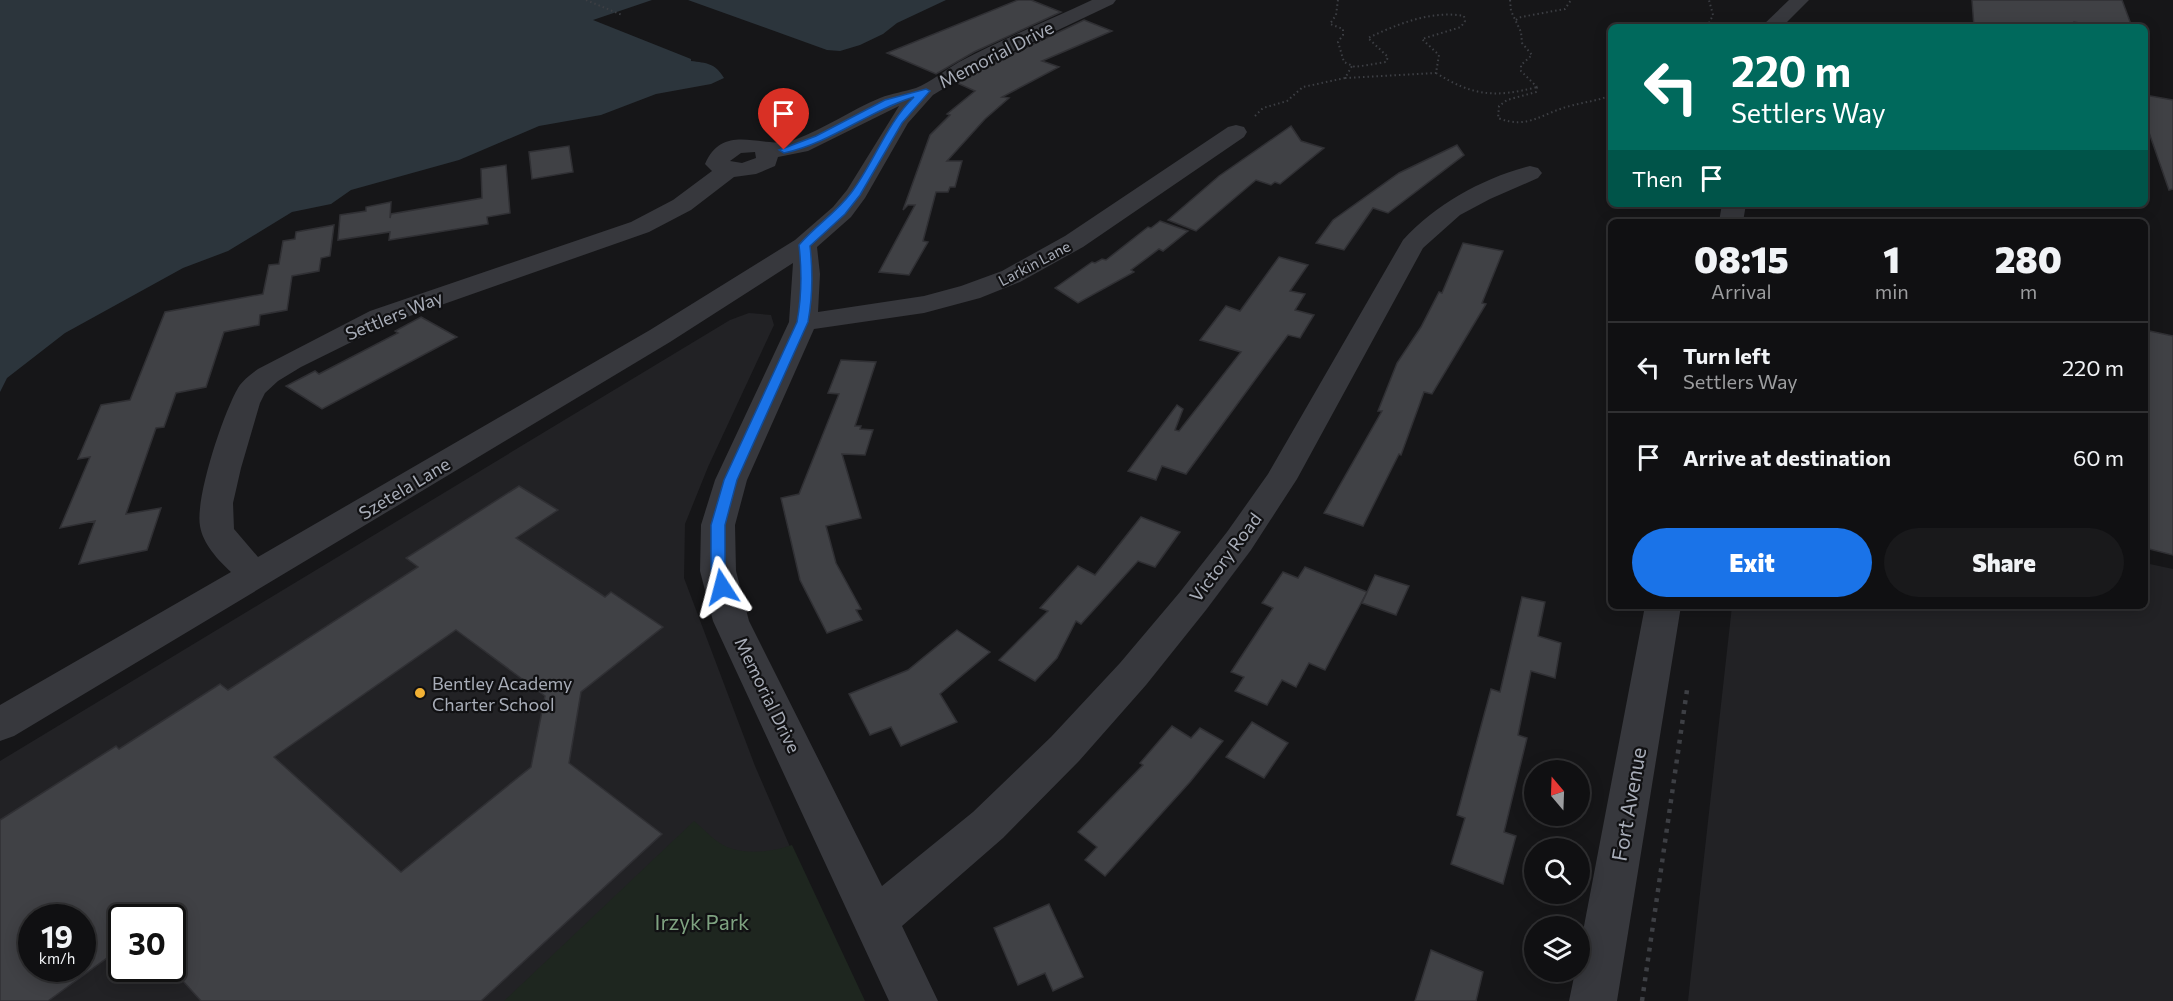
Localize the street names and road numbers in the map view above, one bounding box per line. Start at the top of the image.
street label: Memorial Drive [935,16,1057,92]
street label: Larkin Lane [995,237,1073,289]
street label: Settlers Way [342,285,446,345]
street label: Szetela Lane [354,452,454,524]
street label: Victory Road [1184,508,1266,606]
street label: Memorial Drive [731,634,805,756]
street label: Fort Avenue [1606,745,1650,863]

